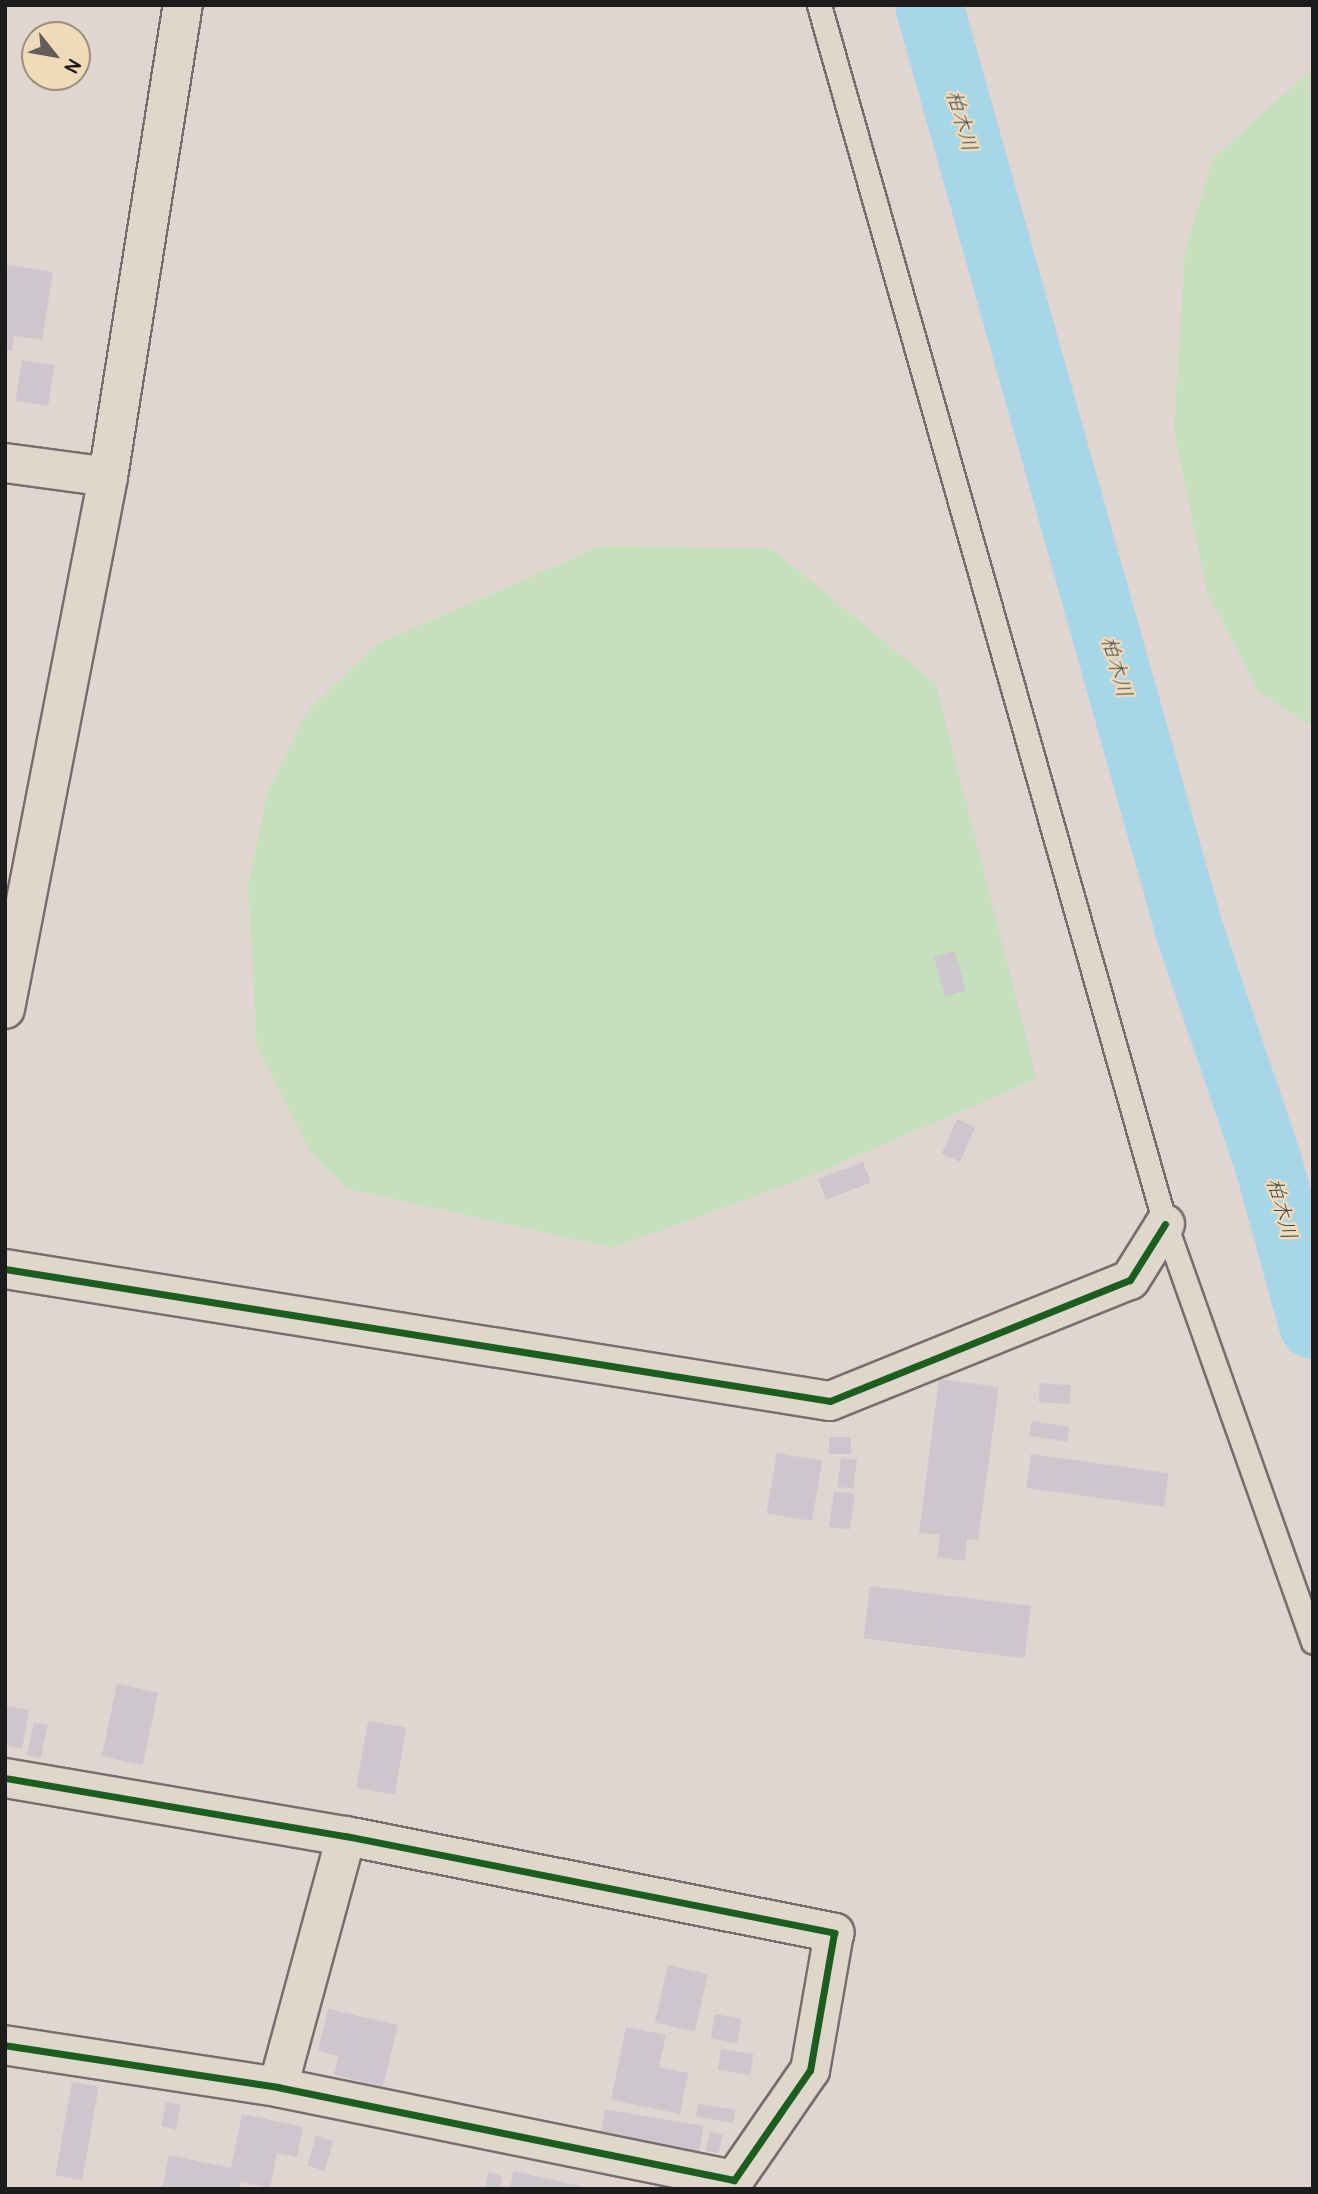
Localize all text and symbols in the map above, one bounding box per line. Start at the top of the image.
north arrow [21,21,91,91]
text: N [59,54,86,77]
water label: 柏木川 [940,87,982,155]
water label: 柏木川 [1095,633,1137,701]
water label: 柏木川 [1261,1175,1301,1243]

